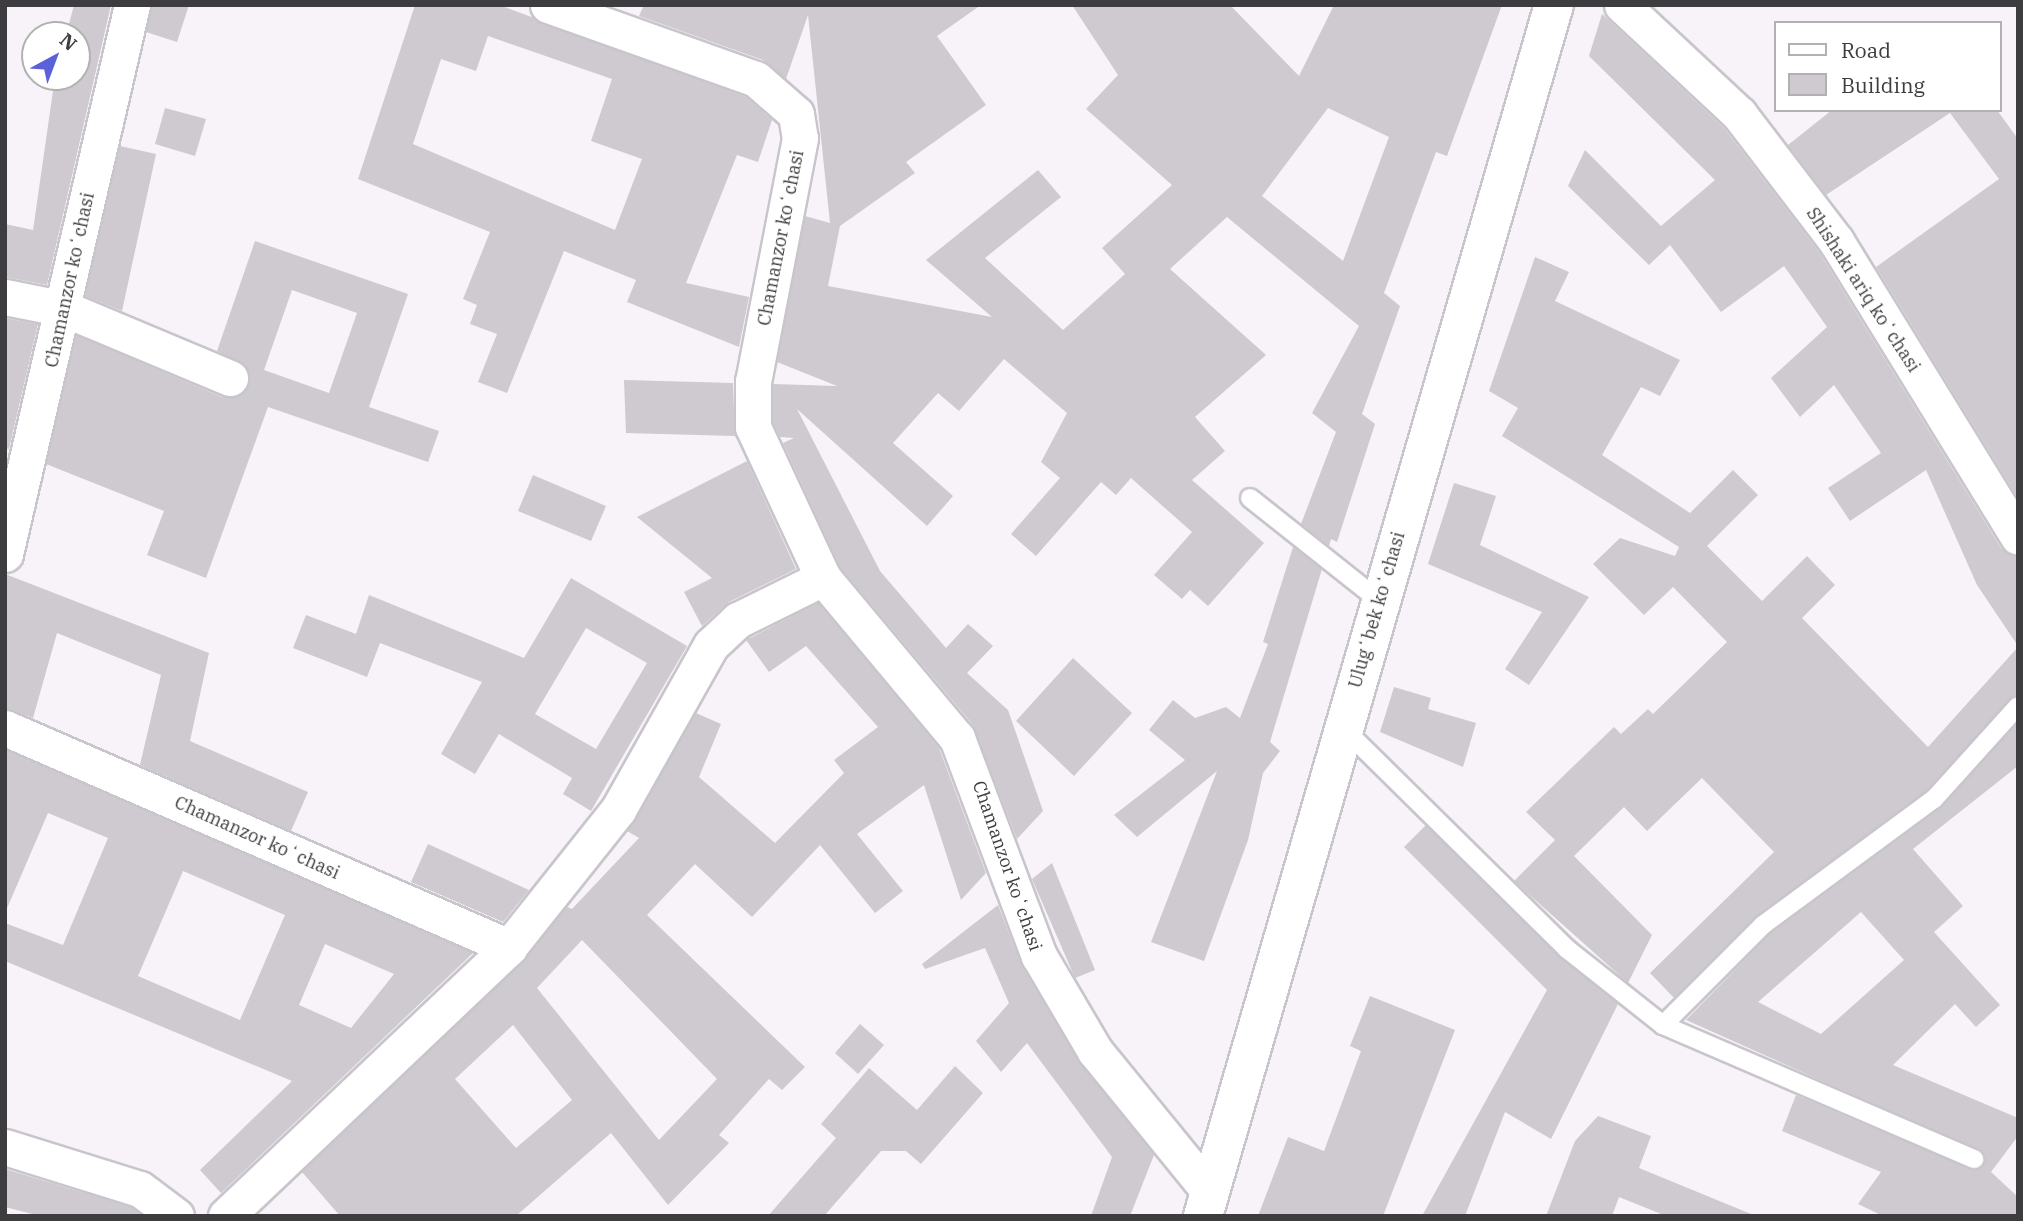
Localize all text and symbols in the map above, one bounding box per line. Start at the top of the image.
north arrow [21,21,91,91]
legend [1774,21,2002,112]
text: N [55,28,82,56]
text: Road [1841,36,1891,64]
text: Building [1841,71,1925,99]
street label: Chamanzor koʻchasi [753,148,809,328]
street label: Chamanzor koʻchasi [41,190,99,370]
street label: Shishaki ariq koʻchasi [1802,204,1924,376]
street label: Ulugʻbek koʻchasi [1344,529,1410,691]
street label: Chamanzor koʻchasi [968,778,1046,954]
street label: Chamanzor koʻchasi [171,792,343,884]

